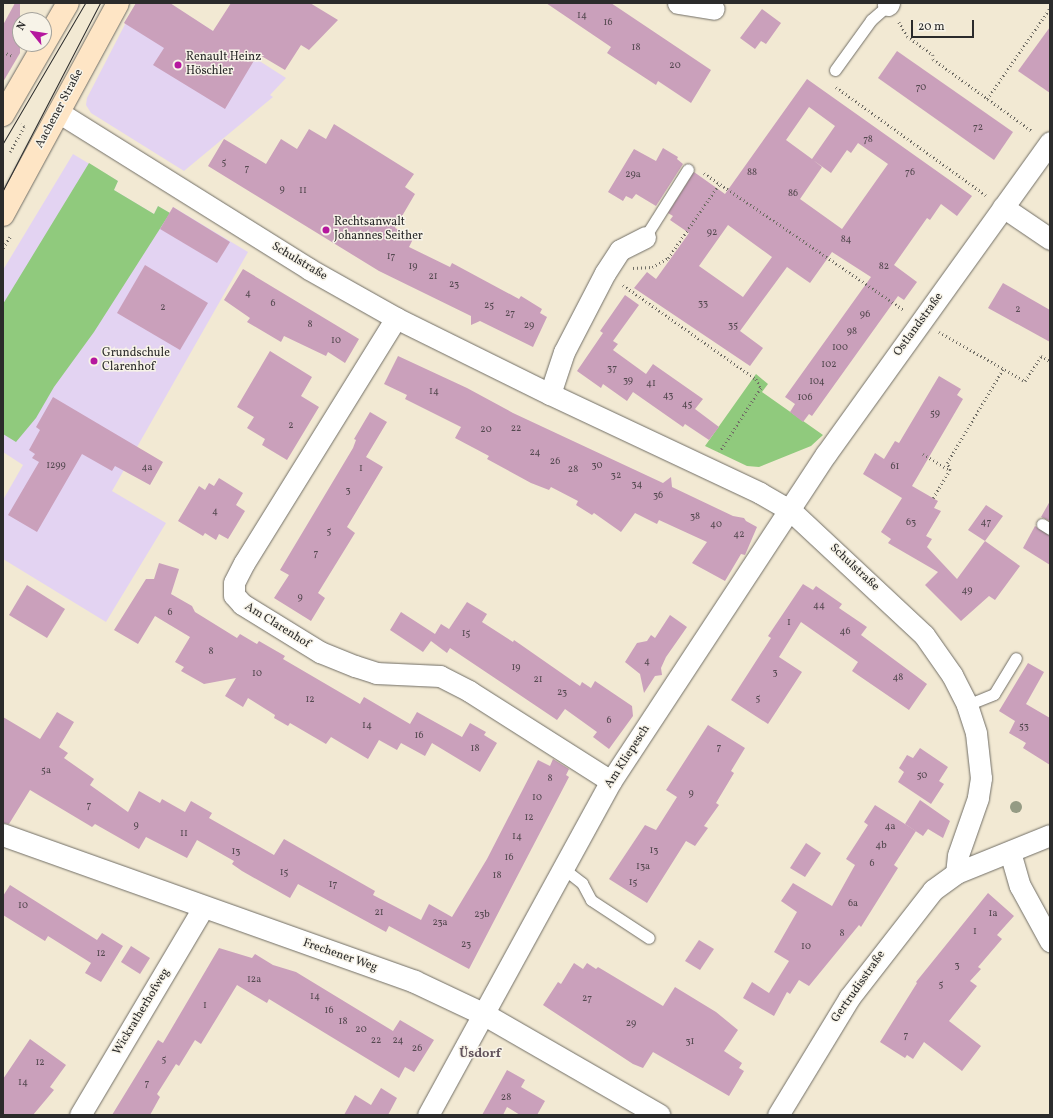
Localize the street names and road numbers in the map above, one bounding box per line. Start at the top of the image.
street label: Aachener Straße [33,67,87,151]
street label: Schulstraße [269,240,329,284]
street label: Ostlandstraße [891,290,947,360]
street label: Schulstraße [826,541,882,595]
street label: Am Clarenhof [242,600,312,652]
street label: Am Kliepesch [602,723,654,791]
street label: Frechener Weg [301,936,379,976]
street label: Gertrudisstraße [829,948,889,1026]
street label: Wickratherhofweg [110,966,174,1058]

